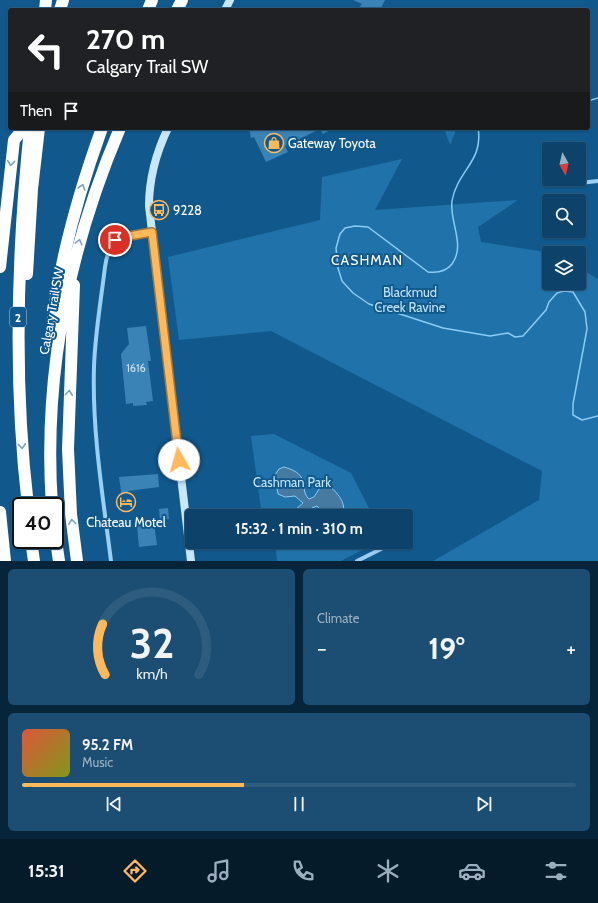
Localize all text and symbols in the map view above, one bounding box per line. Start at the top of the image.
text: 270 m [86,22,165,56]
icon: left [20,24,72,76]
text: Calgary Trail SW [86,56,208,78]
icon: arrive [60,100,82,122]
text: Then [20,102,52,120]
shop icon: Gateway Toyota [263,132,285,154]
place label: Gateway Toyota [288,135,376,151]
north arrow [542,142,586,186]
map controls [542,142,586,290]
one-way arrow [7,160,16,166]
one-way arrow [77,184,86,191]
button: search [542,194,586,238]
bus stop icon: 9228 [148,199,170,221]
place label: 9228 [173,202,202,218]
pin [98,223,132,257]
icon: arrive [104,229,126,251]
one-way arrow [74,239,83,246]
button: layers [542,246,586,290]
district label: CASHMAN [331,251,403,269]
street label: Calgary Trail SW [35,265,67,356]
park label: Blackmud Creek Ravine [375,284,446,315]
road number: 2 [10,307,26,327]
house number: 1616 [126,361,146,375]
one-way arrow [65,390,74,396]
position arrow [158,439,200,481]
one-way arrow [18,443,27,449]
park label: Cashman Park [253,474,331,490]
hotel icon: Chateau Motel [115,491,137,513]
speed limit sign: 40 [12,497,64,549]
place label: Chateau Motel [86,514,166,530]
one-way arrow [68,519,77,525]
text: 15:32 · 1 min · 310 m [235,520,363,538]
text: Climate [317,610,359,626]
text: 32 [129,618,174,668]
text: 19° [428,630,465,667]
text: − [317,635,327,662]
text: + [566,635,576,662]
text: km/h [136,665,167,683]
text: 95.2 FM [82,736,133,754]
text: Music [82,754,113,770]
icon: previous [103,793,125,815]
icon: pause [288,793,310,815]
icon: next [473,793,495,815]
icon: directions [121,857,149,885]
icon: music [205,857,233,885]
icon: phone [289,857,317,885]
icon: climate [374,857,402,885]
icon: car [458,857,486,885]
icon: filters [542,857,570,885]
text: 15:31 [28,860,65,882]

